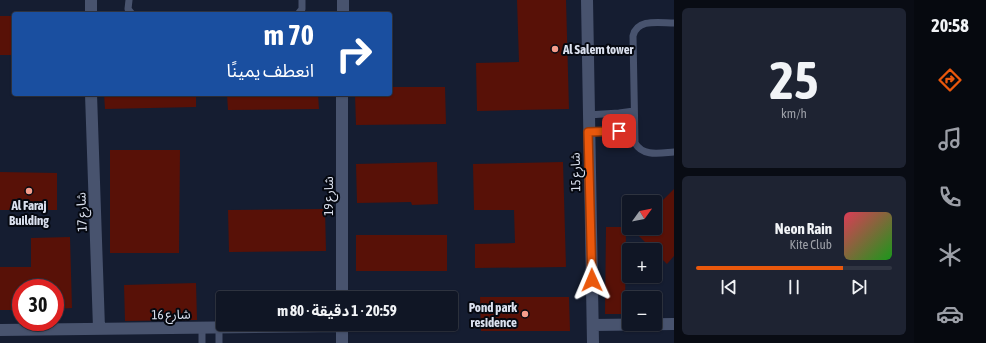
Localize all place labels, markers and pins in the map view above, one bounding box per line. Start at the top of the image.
place label: Al Salem tower [562,42,635,57]
marker: Al Salem tower [550,44,560,54]
pin [602,114,636,148]
marker: Al Faraj Building [24,186,34,196]
place label: Al Faraj Building [9,198,49,228]
place label: Pond park residence [469,300,517,330]
marker: Pond park residence [520,309,530,319]

